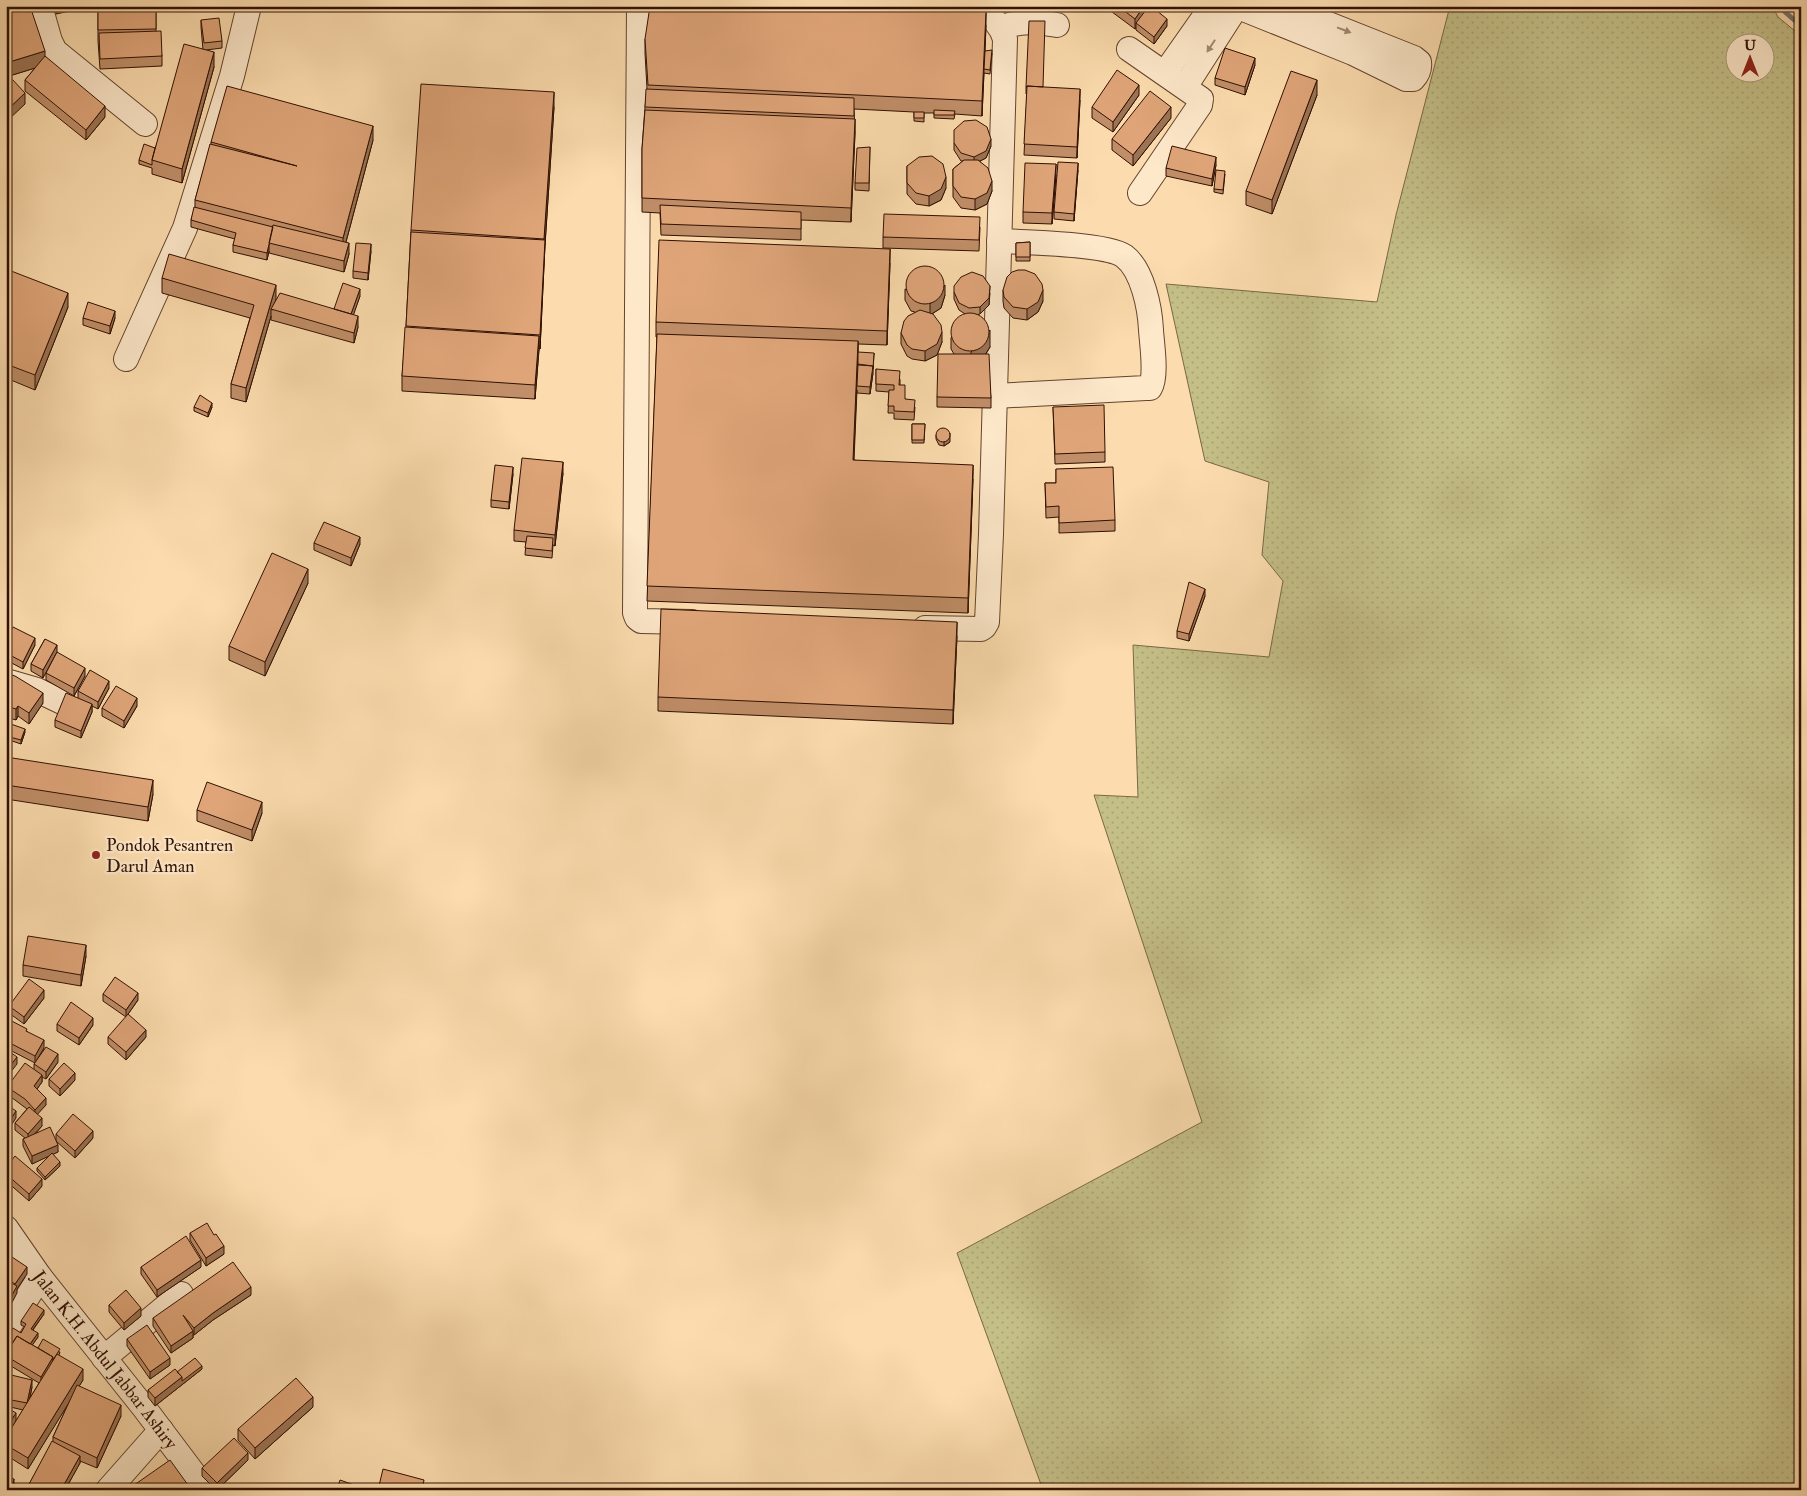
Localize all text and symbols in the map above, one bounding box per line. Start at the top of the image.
one-way arrow [1337,27,1352,35]
north arrow [1724,32,1774,82]
text: U [1744,37,1756,54]
one-way arrow [1206,40,1216,53]
place label: Pondok Pesantren Darul Aman [106,834,233,878]
marker: Pondok Pesantren Darul Aman [90,849,102,861]
street label: Jalan K.H. Abdul Jabbar Ashiry [27,1265,183,1455]

